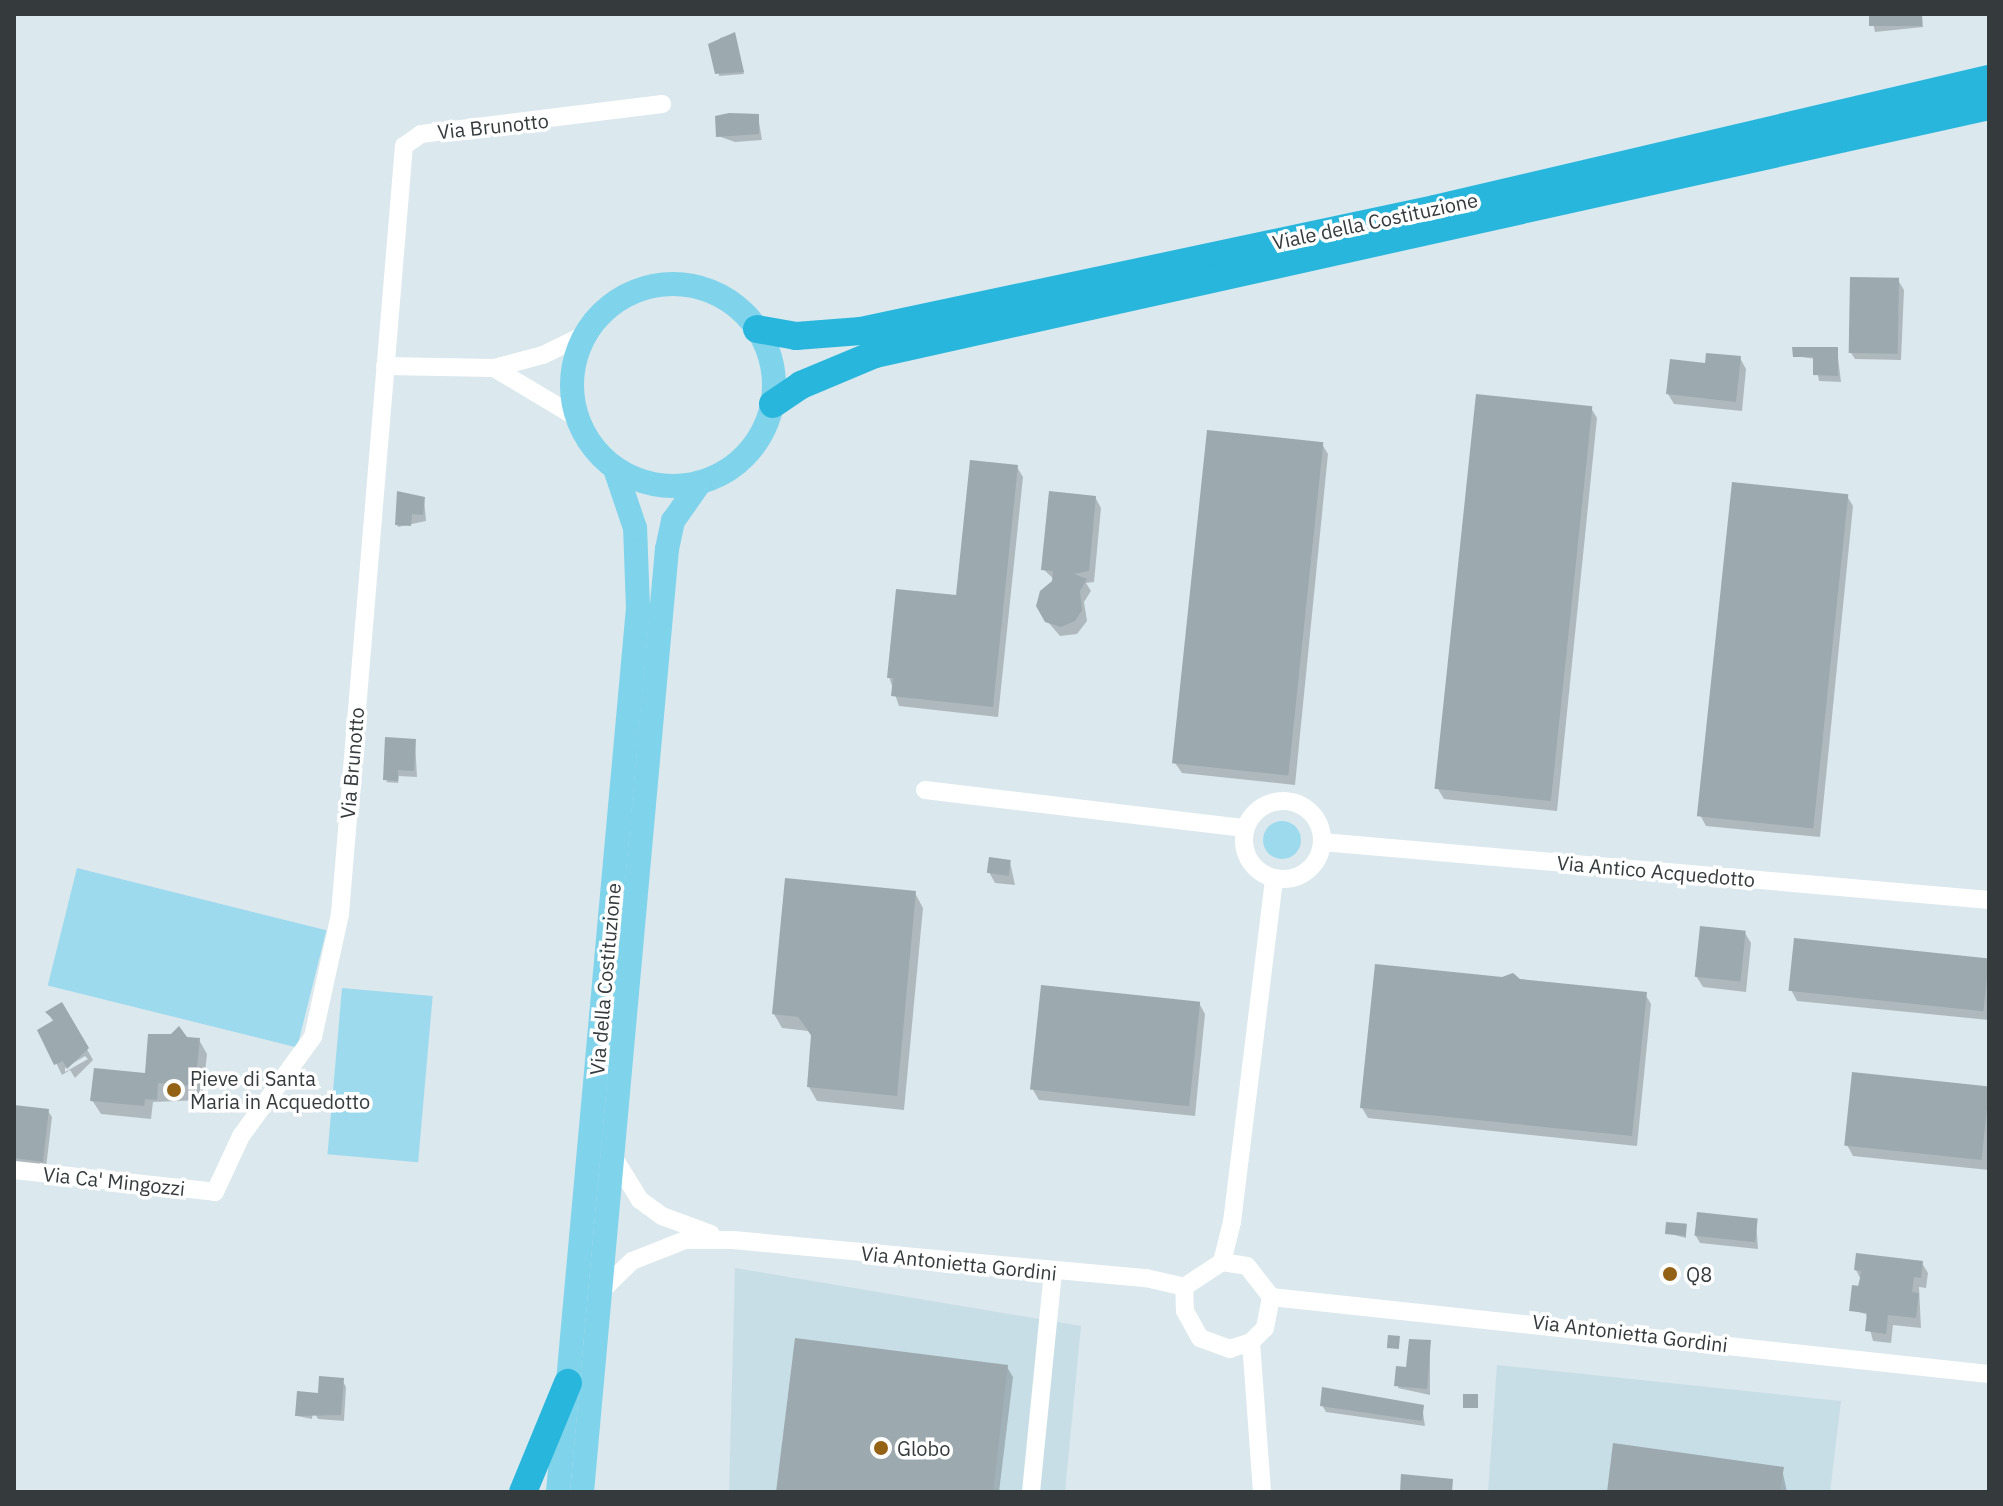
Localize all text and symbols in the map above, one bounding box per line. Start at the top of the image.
street label: Via Brunotto [436,108,550,144]
street label: Viale della Costituzione [1270,188,1480,254]
street label: Via Brunotto [335,706,369,820]
street label: Via Antico Acquedotto [1556,850,1756,892]
street label: Via della Costituzione [585,882,625,1076]
place label: Pieve di Santa Maria in Acquedotto [190,1066,370,1113]
marker: Pieve di Santa Maria in Acquedotto [165,1081,183,1099]
street label: Via Ca' Mingozzi [42,1162,186,1200]
street label: Via Antonietta Gordini [860,1241,1058,1285]
place label: Q8 [1686,1262,1712,1286]
marker: Q8 [1661,1265,1679,1283]
street label: Via Antonietta Gordini [1531,1309,1729,1357]
place label: Globo [897,1436,950,1460]
marker: Globo [872,1439,890,1457]

